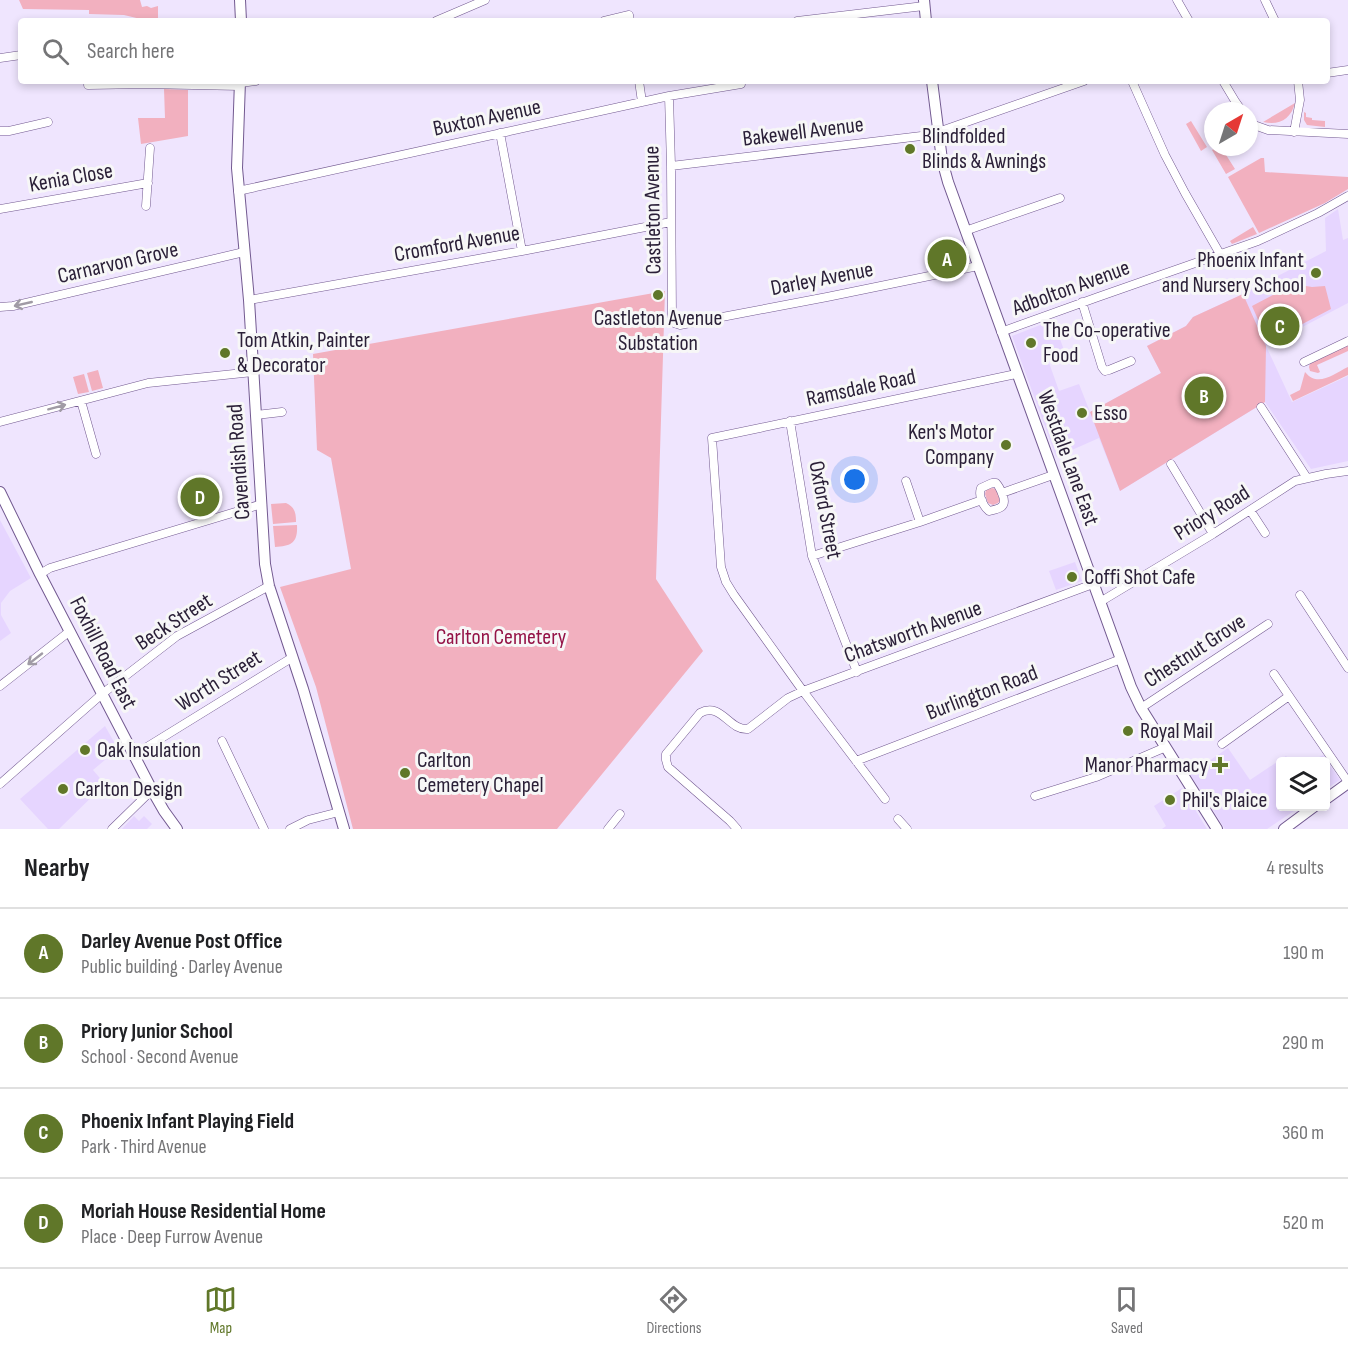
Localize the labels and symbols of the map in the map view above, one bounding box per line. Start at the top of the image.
street label: Buxton Avenue [431,93,543,143]
north arrow [1204,102,1258,156]
street label: Bakewell Avenue [741,111,865,153]
place label: Blindfolded Blinds & Awnings [922,123,1046,175]
marker: Blindfolded Blinds & Awnings [903,142,917,156]
street label: Castleton Avenue [638,145,668,275]
street label: Kenia Close [27,157,115,199]
street label: Cromford Avenue [392,220,522,268]
street label: Carnarvon Grove [55,236,181,290]
pin: A [928,236,966,282]
place label: Phoenix Infant and Nursery School [1162,247,1304,299]
street label: Adbolton Avenue [1008,254,1133,322]
street label: Darley Avenue [768,256,876,302]
marker: Phoenix Infant and Nursery School [1309,266,1323,280]
marker: Castleton Avenue Substation [651,288,665,302]
one-way arrow [14,299,33,310]
pin: C [1260,304,1300,348]
place label: Castleton Avenue Substation [594,305,722,357]
place label: The Co-operative Food [1043,317,1171,369]
place label: Tom Atkin, Painter & Decorator [237,327,370,379]
marker: The Co-operative Food [1024,336,1038,350]
marker: Tom Atkin, Painter & Decorator [218,346,232,360]
street label: Ramsdale Road [804,363,918,413]
pin: B [1184,374,1224,418]
street label: Westdale Lane East [1031,387,1105,529]
place label: Esso [1094,400,1128,427]
one-way arrow [47,401,66,413]
street label: Cavendish Road [221,403,257,521]
marker: Esso [1075,406,1089,420]
place label: Ken's Motor Company [908,419,995,471]
marker: Ken's Motor Company [999,438,1013,452]
street label: Oxford Street [802,459,848,561]
your location [840,465,869,494]
pin: D [180,474,220,520]
street label: Priory Road [1169,479,1255,547]
place label: Coffi Shot Cafe [1084,564,1195,591]
marker: Coffi Shot Cafe [1065,570,1079,584]
street label: Beck Street [131,587,218,657]
street label: Foxhill Road East [63,592,143,714]
street label: Chatsworth Avenue [841,595,985,669]
street label: Chestnut Grove [1139,608,1251,694]
park label: Carlton Cemetery [436,624,567,651]
street label: Worth Street [171,644,267,718]
one-way arrow [27,652,43,665]
street label: Burlington Road [922,659,1042,727]
place label: Royal Mail [1140,718,1213,745]
marker: Royal Mail [1121,724,1135,738]
place label: Oak Insulation [97,737,201,764]
marker: Oak Insulation [78,743,92,757]
place label: Carlton Cemetery Chapel [417,747,544,799]
place label: Manor Pharmacy [1085,752,1209,779]
marker: Manor Pharmacy [1213,758,1227,772]
marker: Carlton Cemetery Chapel [398,766,412,780]
place label: Carlton Design [75,776,183,803]
marker: Carlton Design [56,782,70,796]
place label: Phil's Plaice [1182,787,1267,814]
marker: Phil's Plaice [1163,793,1177,807]

